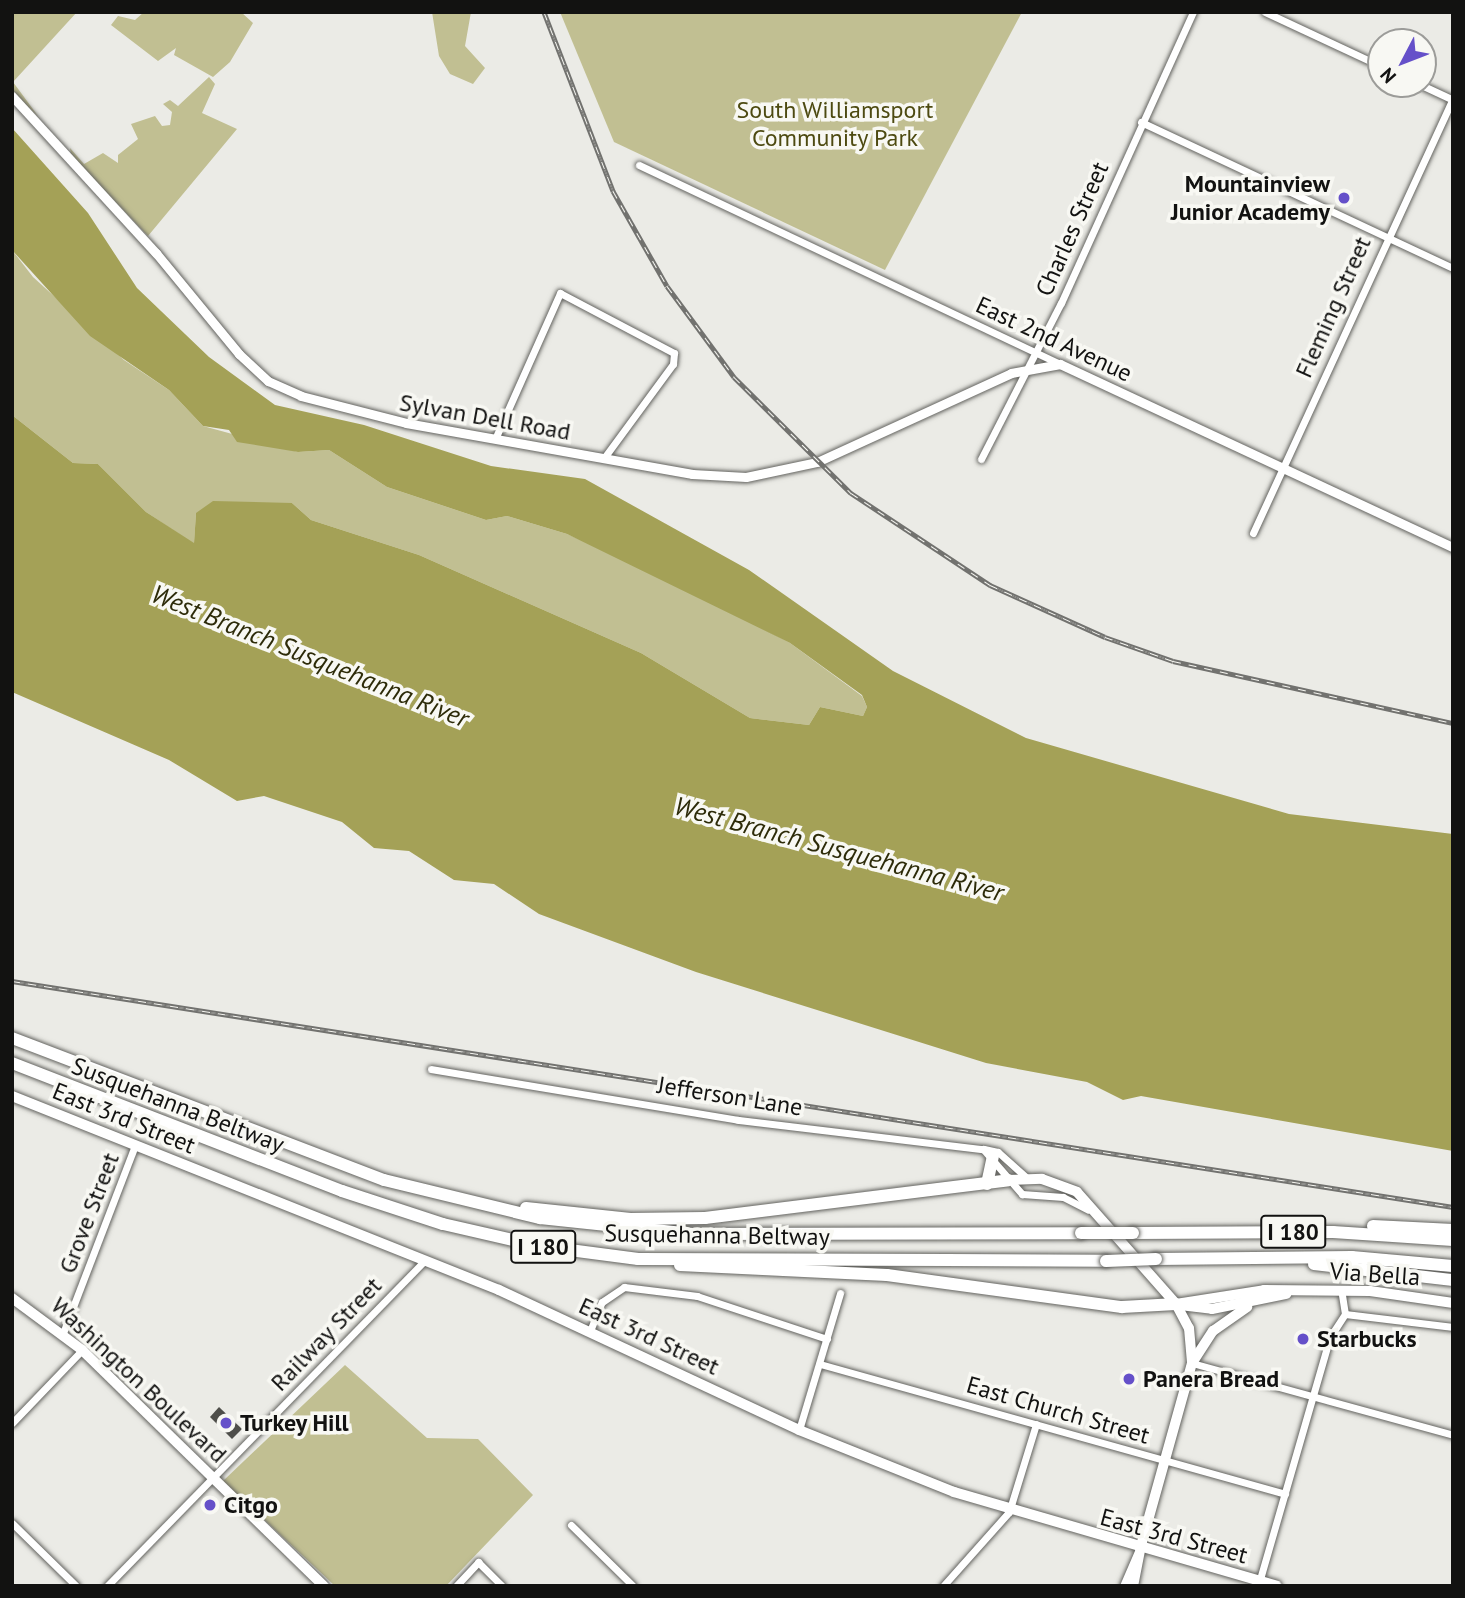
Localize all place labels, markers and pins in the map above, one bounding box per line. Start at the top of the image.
place label: Mountainview Junior Academy [1170,170,1330,226]
marker: Mountainview Junior Academy [1336,190,1352,206]
place label: Starbucks [1317,1325,1417,1353]
marker: Starbucks [1295,1331,1311,1347]
place label: Panera Bread [1143,1365,1279,1393]
marker: Panera Bread [1121,1371,1137,1387]
place label: Turkey Hill [240,1409,350,1437]
marker: Turkey Hill [218,1415,234,1431]
place label: Citgo [224,1491,278,1519]
marker: Citgo [202,1497,218,1513]

